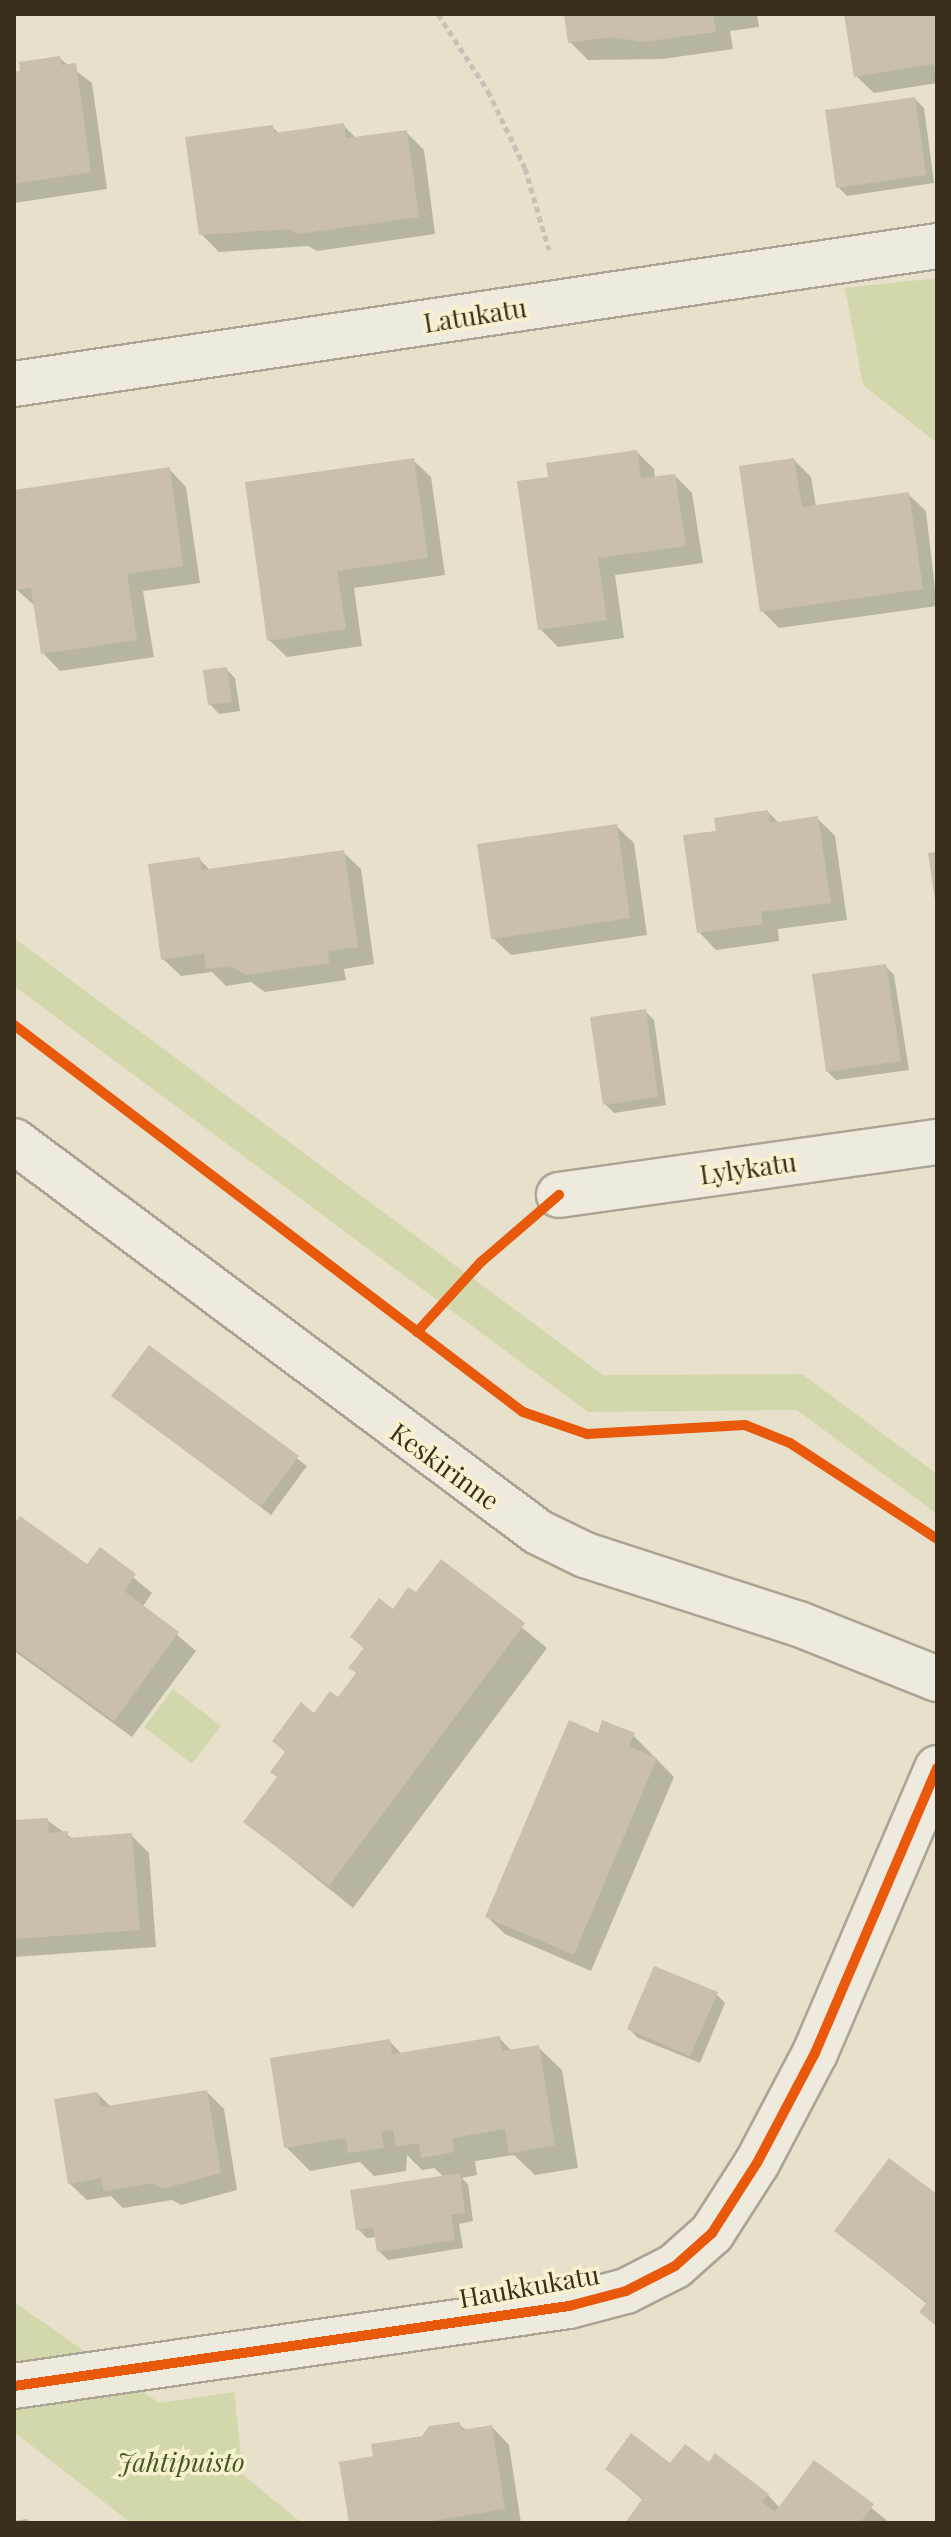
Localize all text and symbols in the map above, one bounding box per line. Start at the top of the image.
street label: Latukatu [421,291,529,339]
street label: Lylykatu [698,1146,798,1190]
street label: Keskirinne [384,1416,506,1516]
street label: Haukkukatu [456,2258,602,2314]
park label: Jahtipuisto [117,2446,245,2478]

